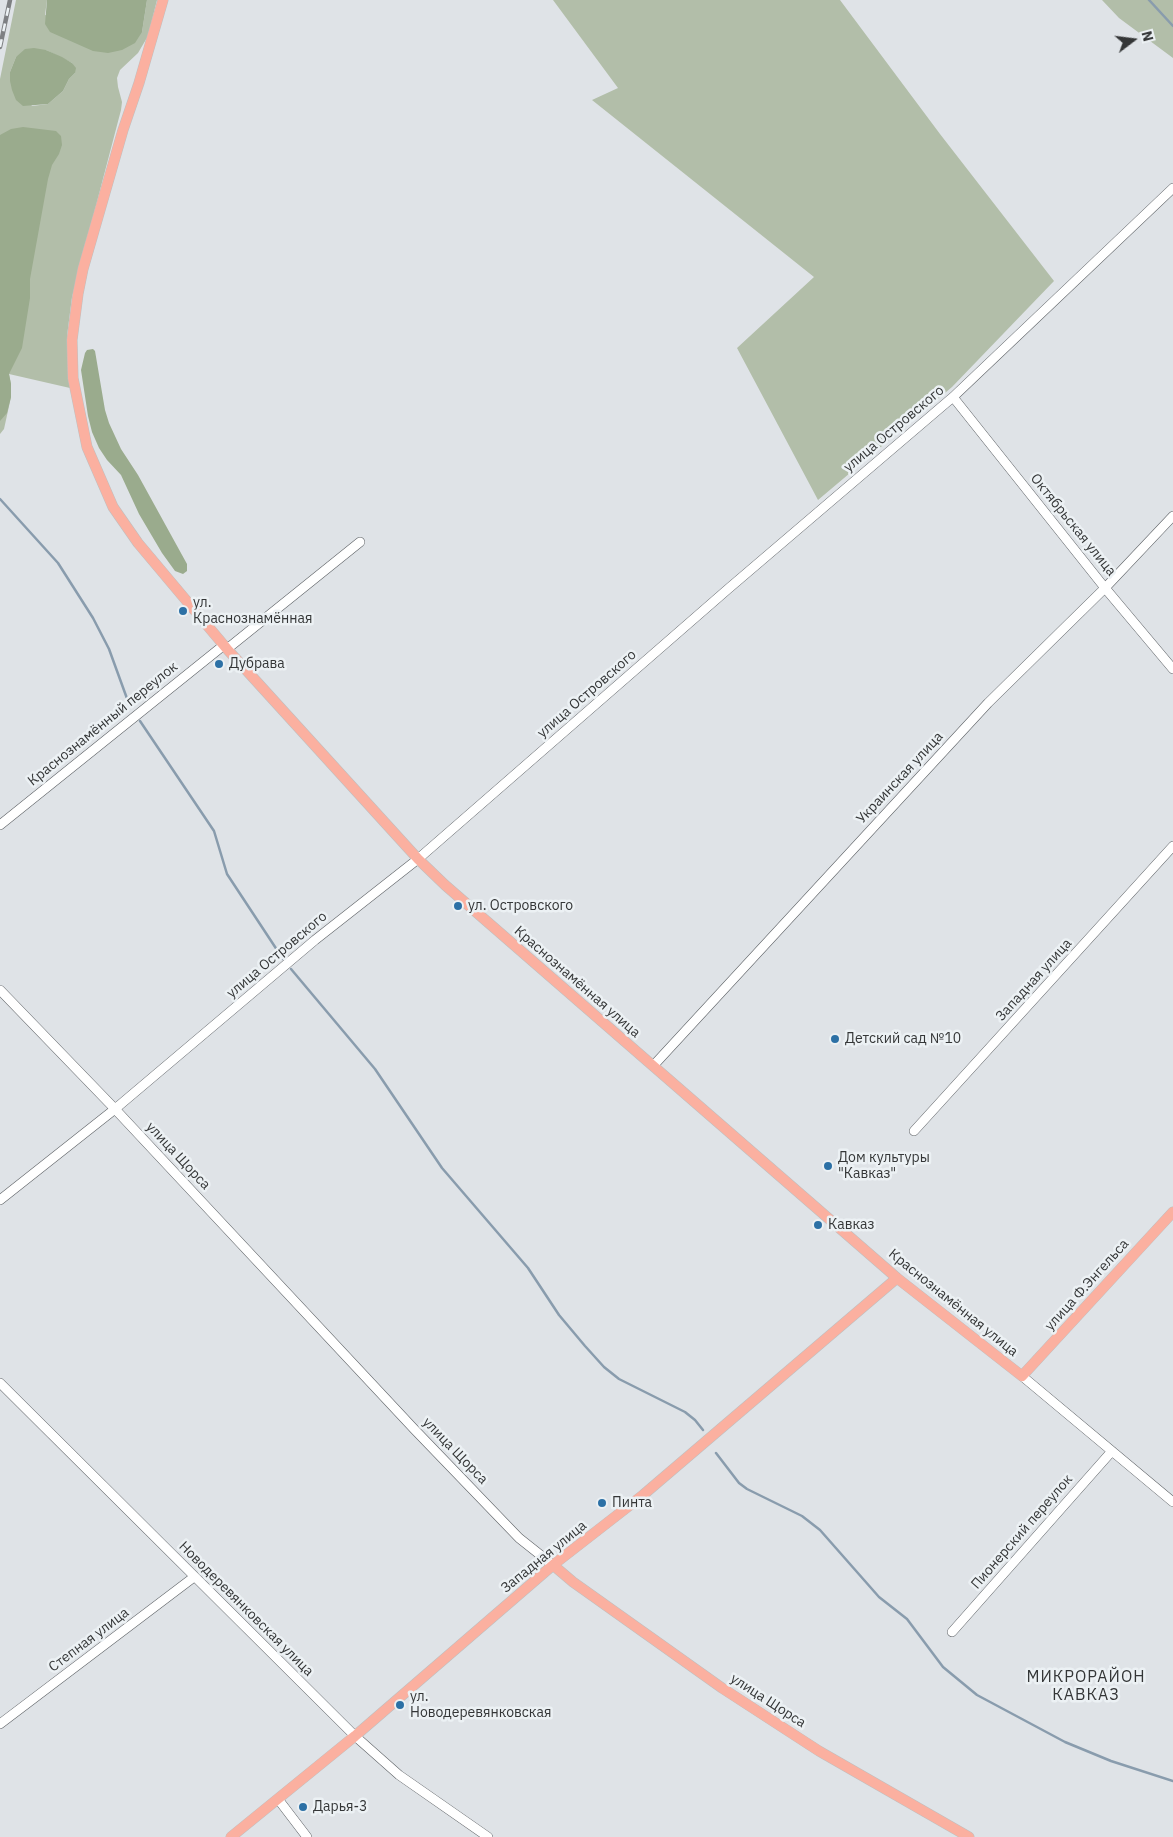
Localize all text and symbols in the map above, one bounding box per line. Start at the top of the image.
north arrow [1108,15,1158,65]
text: N [1137,29,1157,43]
street label: улица Островского [841,382,947,476]
street label: Октябрьская улица [1027,471,1119,579]
place label: ул. Краснознамённая [193,595,312,628]
marker: ул. Краснознамённая [177,605,189,617]
street label: улица Островского [534,646,640,742]
place label: Дубрава [229,656,285,672]
street label: Краснознамённый переулок [25,658,181,790]
marker: Дубрава [213,658,225,670]
street label: Украинская улица [853,729,947,827]
place label: ул. Островского [468,898,573,914]
marker: ул. Островского [452,900,464,912]
street label: улица Островского [224,908,330,1002]
street label: Краснознамённая улица [511,923,643,1041]
street label: Западная улица [993,935,1075,1025]
place label: Детский сад №10 [845,1031,961,1047]
marker: Детский сад №10 [829,1033,841,1045]
street label: улица Щорса [142,1119,214,1193]
place label: Дом культуры "Кавказ" [838,1150,930,1182]
marker: Дом культуры "Кавказ" [822,1160,834,1172]
place label: Кавказ [828,1217,875,1233]
marker: Кавказ [812,1219,824,1231]
street label: улица Ф.Энгельса [1042,1236,1132,1334]
street label: Краснознамённая улица [885,1246,1021,1360]
street label: улица Щорса [419,1414,491,1488]
street label: Пионерский переулок [968,1471,1076,1593]
place label: Пинта [612,1495,652,1511]
marker: Пинта [596,1497,608,1509]
street label: Западная улица [498,1517,590,1597]
street label: Новодеревянковская улица [175,1538,317,1680]
street label: Степная улица [46,1604,132,1676]
district label: МИКРОРАЙОН КАВКАЗ [1025,1667,1147,1705]
street label: улица Щорса [727,1670,809,1732]
place label: ул. Новодеревянковская [410,1689,551,1721]
marker: ул. Новодеревянковская [394,1699,406,1711]
place label: Дарья-3 [313,1799,367,1815]
marker: Дарья-3 [297,1801,309,1813]

